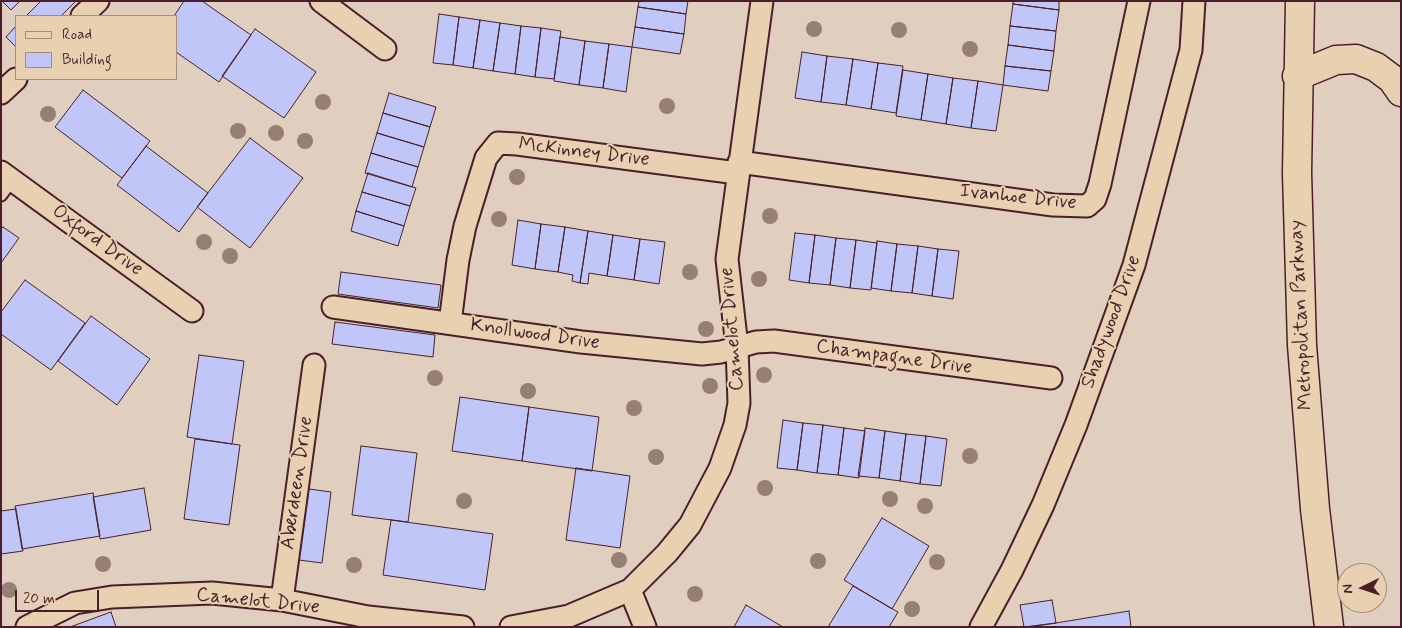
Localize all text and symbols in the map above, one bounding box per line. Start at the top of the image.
legend [15,15,178,80]
text: Road [62,25,92,45]
text: Building [62,50,112,70]
street label: McKinney Drive [517,133,651,173]
street label: Ivanhoe Drive [958,180,1078,216]
street label: Oxford Drive [47,200,147,282]
street label: Metropolitan Parkway [1285,219,1319,411]
street label: Shadywood Drive [1077,252,1147,392]
street label: Camelot Drive [716,266,750,392]
street label: Knollwood Drive [469,314,601,356]
street label: Champagne Drive [814,335,974,381]
street label: Aberdeen Drive [277,415,319,551]
north arrow [1337,563,1387,613]
scale bar [18,580,101,612]
street label: Camelot Drive [195,584,321,620]
text: N [1339,584,1357,594]
text: 20 m [23,589,55,609]

